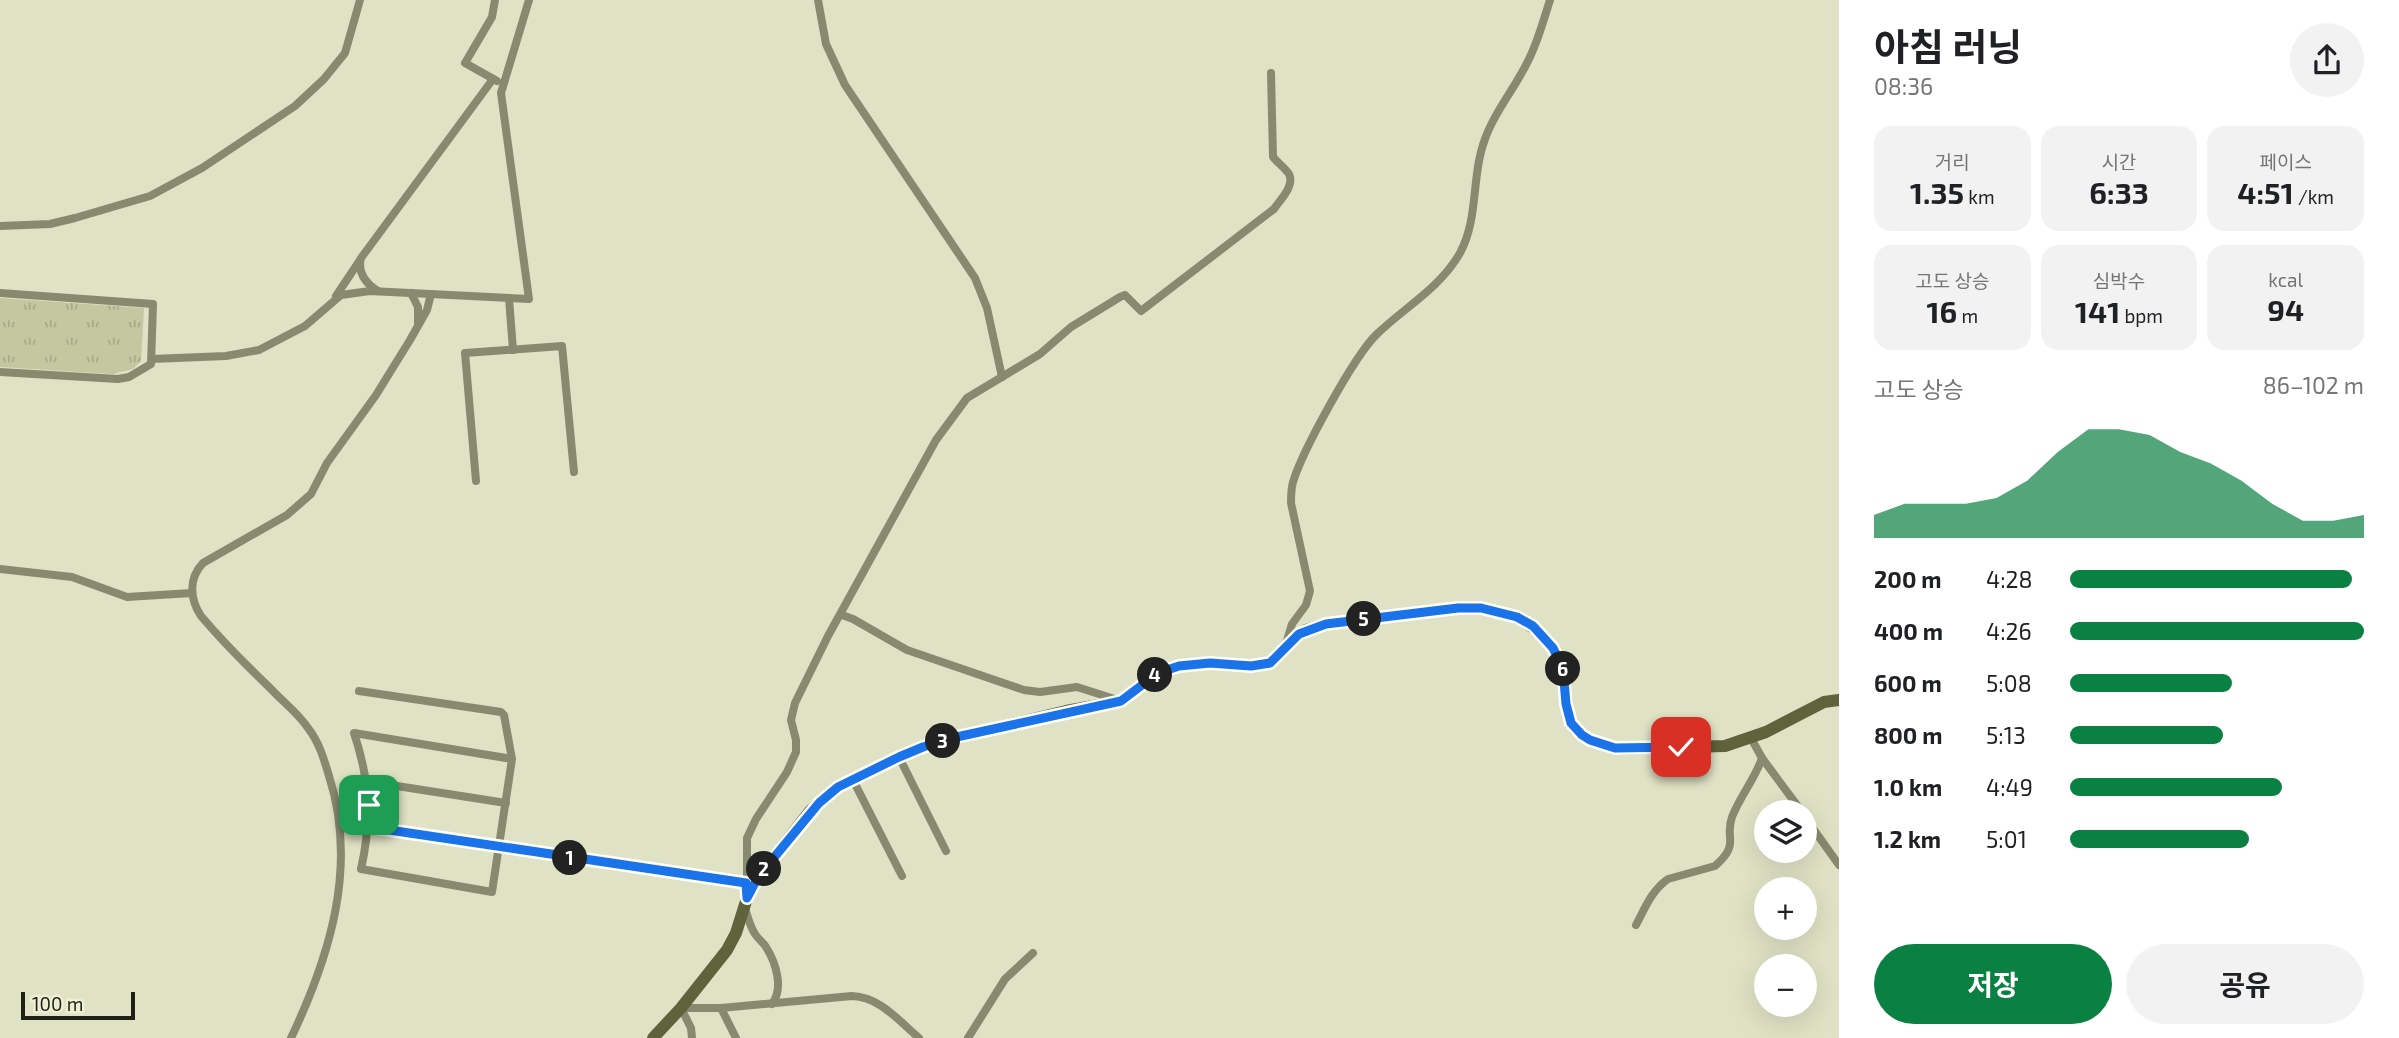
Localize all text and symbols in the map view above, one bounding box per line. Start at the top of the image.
text: 아침 러닝 [1874,23,2022,69]
button: share [2290,23,2364,97]
text: 08:36 [1874,72,1933,100]
text: 거리 [1935,150,1970,173]
text: 시간 [2102,150,2136,173]
text: 페이스 [2259,150,2312,173]
text: 1.35 [1910,174,1964,210]
text: 6:33 [2089,174,2149,210]
text: 4:51 [2237,174,2294,210]
text: km [1964,185,1995,208]
text: /km [2294,185,2334,208]
text: kcal [2268,268,2303,291]
text: 고도 상승 [1915,269,1989,292]
text: 심박수 [2093,269,2145,292]
text: 94 [2267,291,2304,327]
text: 16 [1927,293,1957,329]
text: 141 [2075,293,2120,329]
text: m [1957,304,1978,327]
text: bpm [2120,304,2163,327]
text: 86–102 m [2263,371,2364,399]
text: 고도 상승 [1874,375,1964,403]
text: 200 m [1874,565,1942,593]
text: 4:28 [1986,565,2032,593]
pin: 5 [1346,602,1382,636]
text: 5 [1358,607,1369,630]
text: 400 m [1874,617,1943,645]
text: 4:26 [1986,617,2032,645]
pin: 6 [1546,652,1580,686]
text: 6 [1557,657,1568,680]
pin: 4 [1138,658,1172,692]
text: 4 [1148,663,1161,686]
text: 600 m [1874,669,1942,697]
text: 5:08 [1986,669,2032,697]
pin [1651,717,1711,777]
text: 800 m [1874,721,1943,749]
text: 5:13 [1986,721,2026,749]
pin: 3 [926,724,960,758]
icon: check [1662,728,1700,766]
text: 3 [937,729,948,752]
text: 1.0 km [1874,773,1942,801]
text: 4:49 [1986,773,2033,801]
pin [339,775,399,835]
icon: arrive [350,786,388,824]
map controls [1754,800,1817,1017]
button: layers [1754,800,1817,863]
text: 1.2 km [1874,825,1941,853]
text: 5:01 [1986,825,2027,853]
pin: 1 [552,840,588,876]
text: 1 [565,846,574,869]
pin: 2 [746,852,782,886]
text: 2 [758,857,769,880]
button: + [1754,877,1817,940]
button: 저장 [1874,944,2112,1024]
button: 공유 [2126,944,2364,1024]
button: − [1754,954,1817,1017]
scale bar [21,989,135,1021]
text: 100 m [32,992,83,1015]

